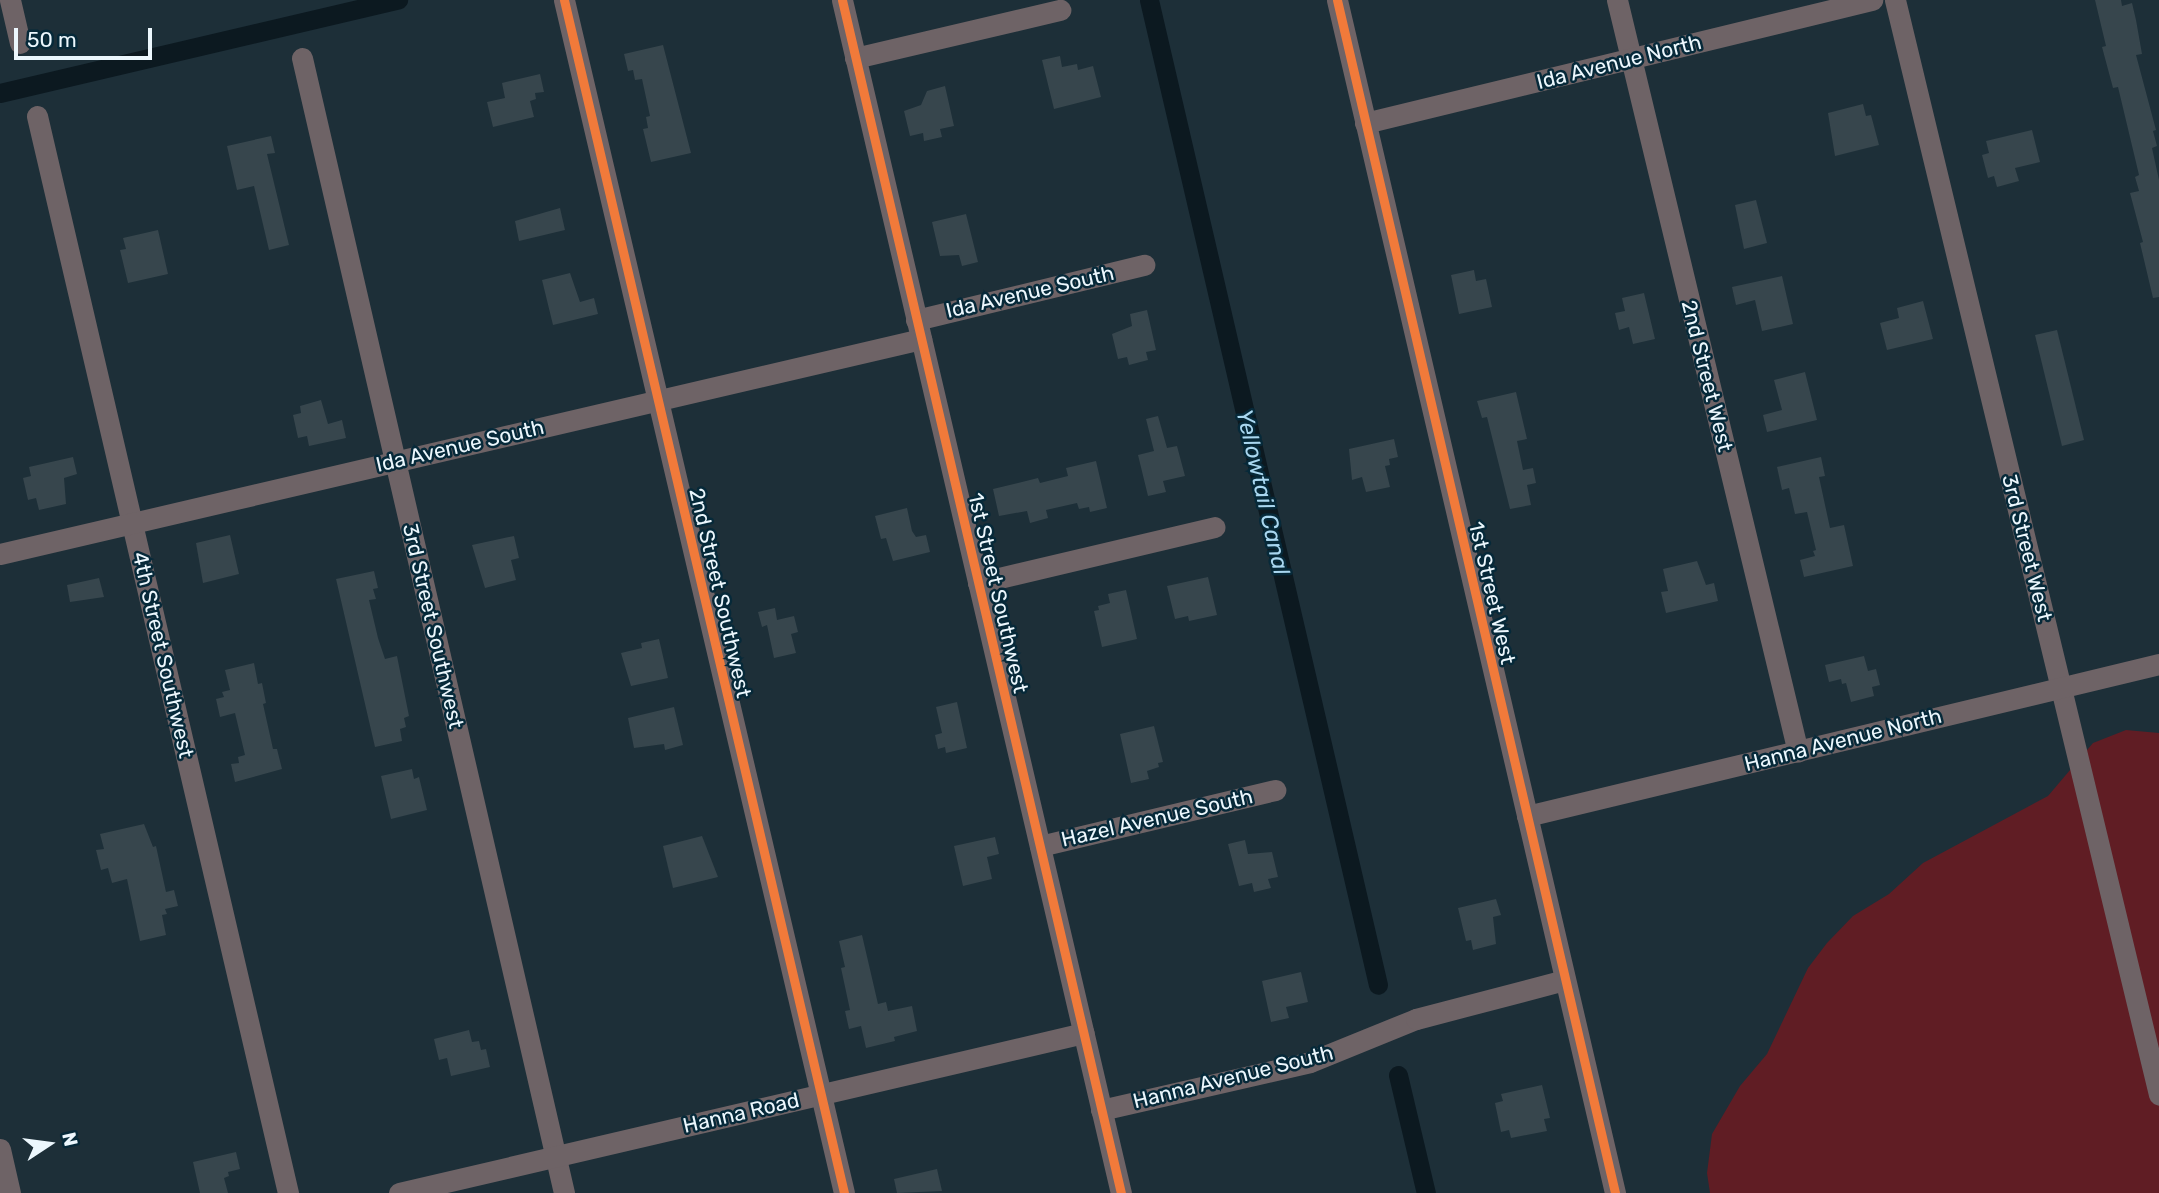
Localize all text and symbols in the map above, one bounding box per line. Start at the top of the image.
scale bar [18,14,156,58]
text: 50 m [27,27,77,52]
street label: Ida Avenue North [1534,29,1704,95]
street label: Ida Avenue South [943,260,1117,324]
street label: 2nd Street West [1676,297,1738,455]
water label: Yellowtail Canal [1231,406,1295,578]
street label: Ida Avenue South [373,414,547,478]
street label: 3rd Street West [1997,472,2057,624]
street label: 2nd Street Southwest [684,486,756,700]
street label: 1st Street Southwest [963,490,1033,696]
street label: 1st Street West [1463,519,1521,667]
street label: 3rd Street Southwest [397,521,469,731]
street label: 4th Street Southwest [127,549,199,761]
street label: Hanna Avenue North [1741,703,1945,777]
street label: Hazel Avenue South [1058,784,1256,852]
street label: Hanna Avenue South [1130,1040,1336,1114]
street label: Hanna Road [680,1087,802,1139]
north arrow [14,1109,84,1179]
text: N [57,1130,83,1148]

